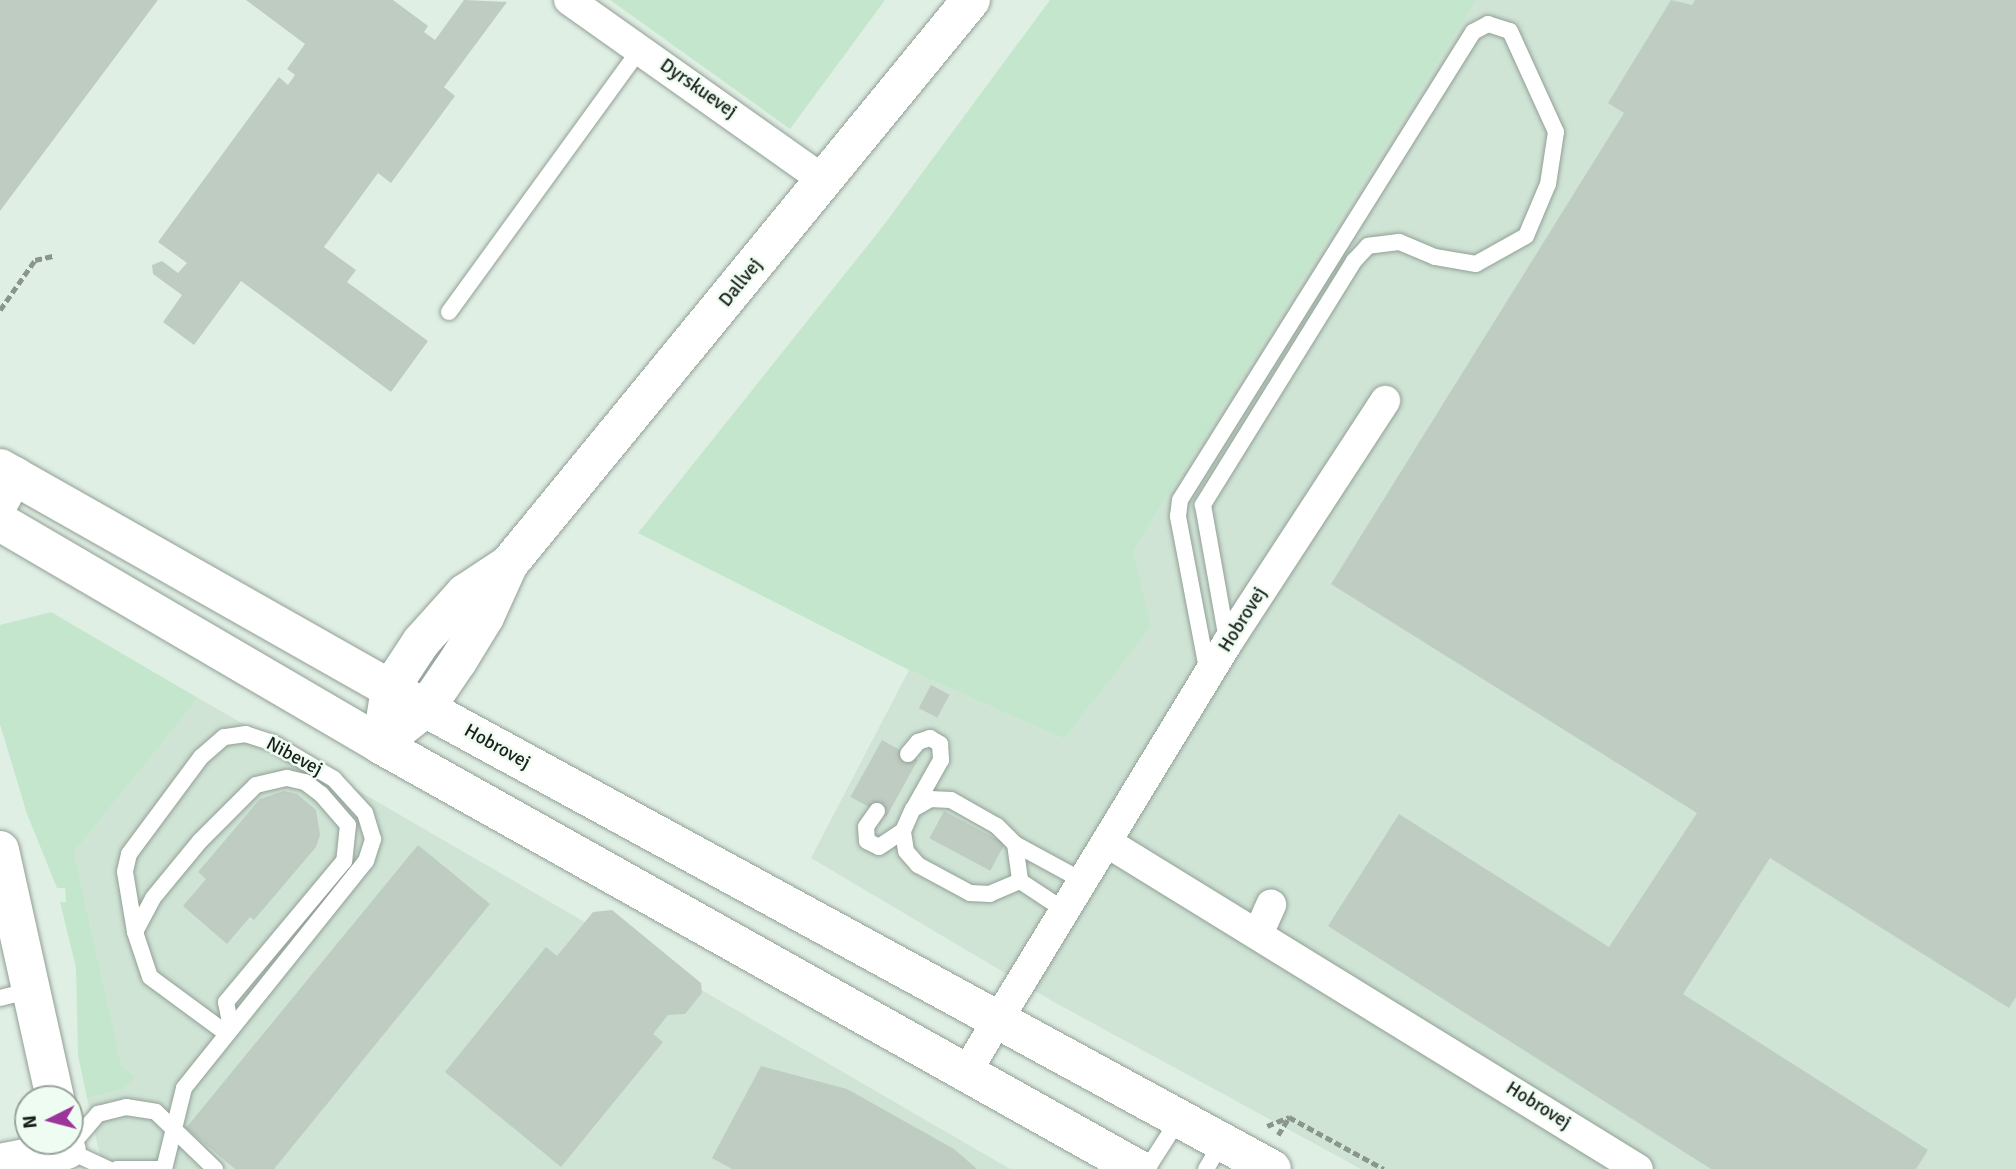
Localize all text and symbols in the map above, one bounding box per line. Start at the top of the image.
street label: Dyrskuevej [655,54,741,124]
street label: Dallvej [715,254,767,312]
street label: Hobrovej [1214,583,1272,657]
street label: Hobrovej [460,720,534,774]
street label: Nibevej [262,733,326,781]
street label: Hobrovej [1501,1077,1575,1135]
north arrow [14,1085,84,1155]
text: N [17,1114,43,1130]

